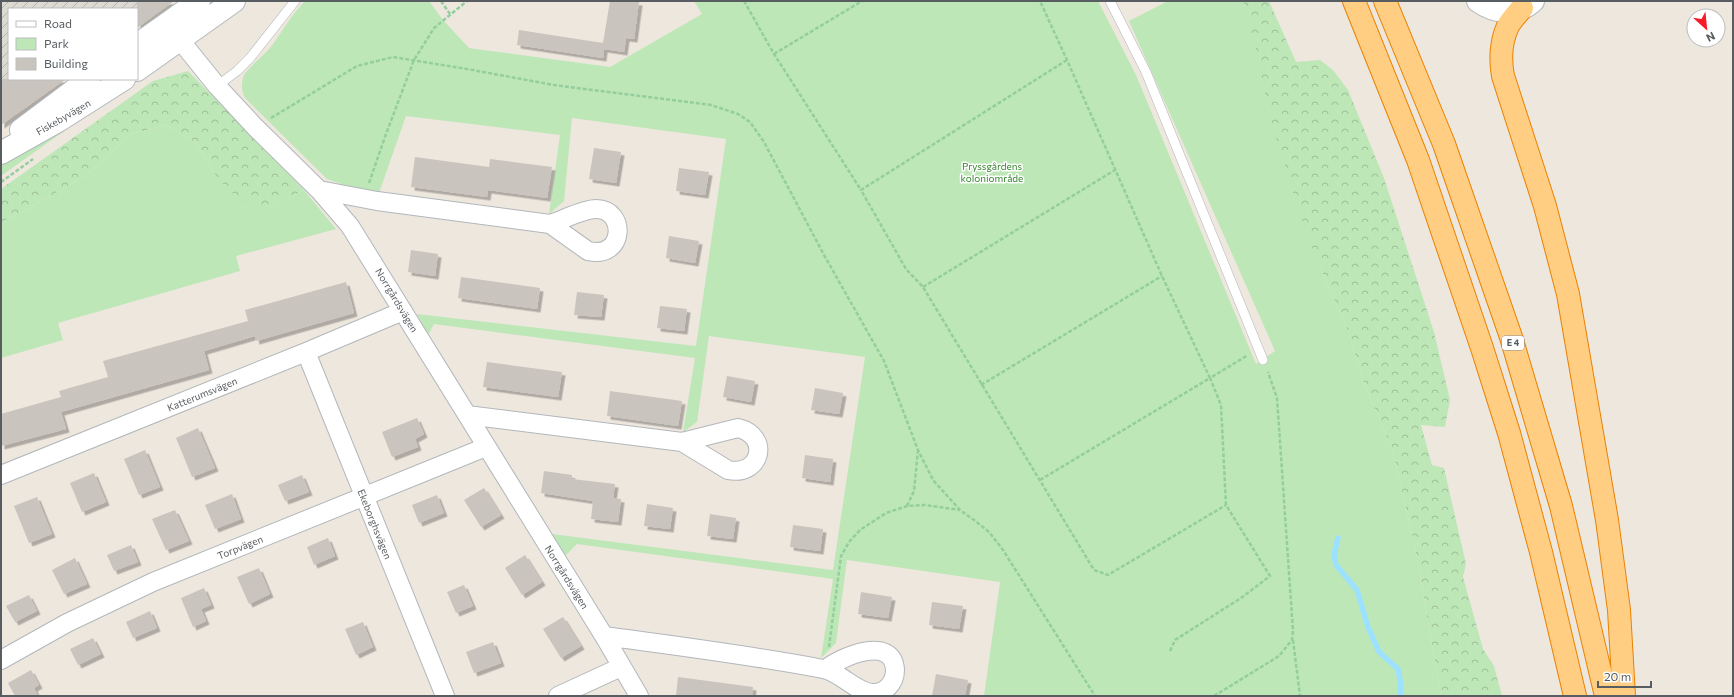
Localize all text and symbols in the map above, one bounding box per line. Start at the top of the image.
legend [8,8,138,80]
north arrow [1686,8,1726,48]
text: Road [44,16,72,30]
text: N [1704,30,1717,45]
text: Park [44,36,70,50]
text: Building [44,56,88,70]
street label: Fiskebyvägen [34,97,92,137]
park label: Pryssgårdens koloniområde [961,160,1023,184]
street label: Norrgårdsvägen [373,266,421,334]
road number: E 4 [1502,336,1524,350]
street label: Katterumsvägen [165,374,239,414]
street label: Ekeborghsvägen [355,487,395,561]
street label: Torpvägen [216,532,264,562]
street label: Norrgårdsvägen [543,543,591,611]
scale bar [1598,663,1651,689]
text: 20 m [1604,669,1631,683]

